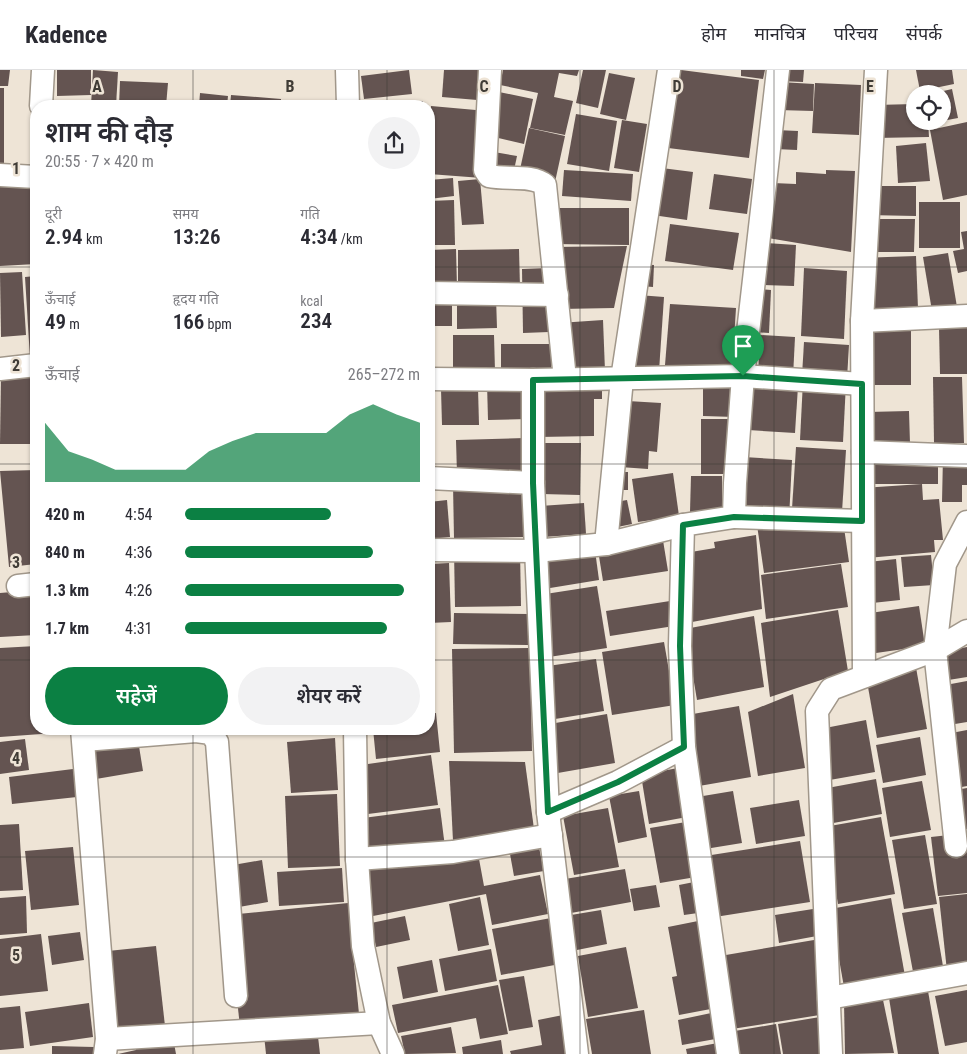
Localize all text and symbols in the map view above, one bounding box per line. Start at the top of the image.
text: Kadence [25,21,107,49]
text: होम [701,23,726,44]
text: मानचित्र [754,23,806,44]
text: परिचय [834,23,878,44]
text: संपर्क [906,23,942,44]
text: A [92,77,102,96]
text: B [286,77,295,96]
text: C [479,77,489,96]
text: D [672,77,682,96]
text: E [866,77,874,96]
map controls [906,85,951,130]
button: locate [906,85,951,130]
text: शाम की दौड़ [45,116,173,149]
button: share [368,117,420,169]
text: 20:55 · 7 × 420 m [45,152,154,171]
text: 1 [12,159,20,178]
text: दूरी [45,206,62,222]
text: समय [173,206,199,222]
text: गति [300,206,320,222]
text: 2.94 [45,225,83,249]
text: 13:26 [173,225,220,249]
text: 4:34 [300,225,338,249]
text: km [83,231,103,247]
text: /km [338,231,363,247]
text: ऊँचाई [45,291,75,307]
text: हृदय गति [173,291,219,307]
text: kcal [300,293,323,309]
text: 234 [300,309,332,333]
text: 49 [45,310,66,334]
text: 166 [173,310,204,334]
text: m [66,316,80,332]
text: bpm [204,316,232,332]
pin [722,325,764,376]
icon: arrive [729,332,757,360]
text: 2 [12,356,20,375]
text: ऊँचाई [45,365,80,384]
text: 265–272 m [348,365,420,384]
text: 420 m [45,505,85,524]
text: 4:54 [125,505,152,524]
text: 840 m [45,543,85,562]
text: 4:36 [125,543,152,562]
text: 3 [12,553,20,572]
text: 1.3 km [45,581,89,600]
text: 4:26 [125,581,152,600]
text: 1.7 km [45,619,89,638]
text: 4:31 [125,619,152,638]
button: सहेजें [45,667,228,725]
button: शेयर करें [238,667,420,725]
text: 4 [12,749,20,768]
text: 5 [12,946,20,965]

